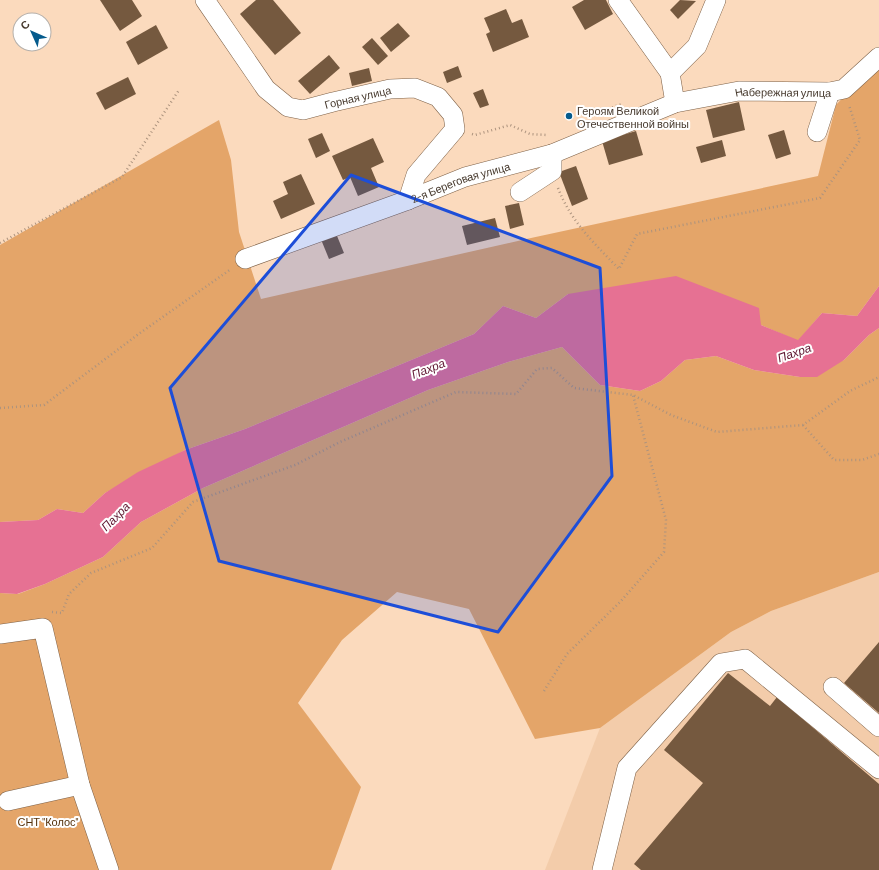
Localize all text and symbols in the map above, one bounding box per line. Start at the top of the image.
north arrow [12,12,52,52]
text: С [17,17,32,32]
street label: Горная улица [323,82,393,111]
street label: Набережная улица [734,84,832,99]
place label: Героям Великой Отечественной войны [577,104,689,130]
marker: Героям Великой Отечественной войны [564,111,574,121]
street label: 2-я Береговая улица [409,159,512,205]
water label: Пахра [775,340,813,365]
water label: Пахра [409,355,447,382]
water label: Пахра [98,499,133,534]
park label: СНТ "Колос" [17,815,79,828]

